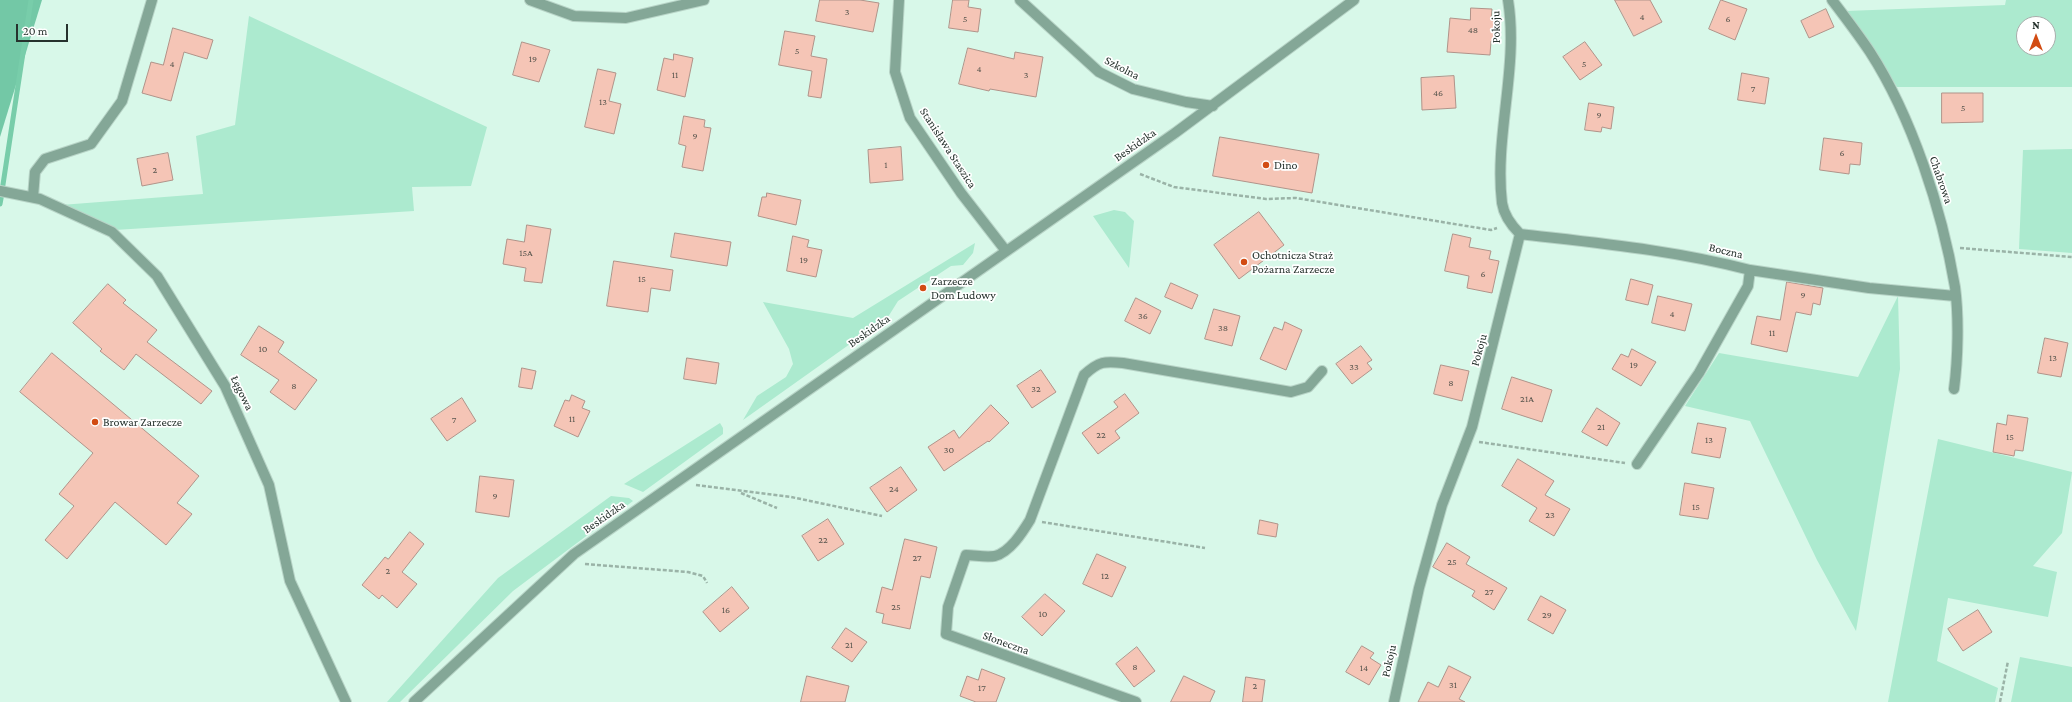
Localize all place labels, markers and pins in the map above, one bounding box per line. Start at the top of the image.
place label: Dino [1274,158,1298,172]
marker: Dino [1261,160,1271,170]
place label: Ochotnicza Straż Pożarna Zarzecze [1252,248,1335,276]
marker: Ochotnicza Straż Pożarna Zarzecze [1239,257,1249,267]
place label: Zarzecze Dom Ludowy [931,274,996,302]
marker: Zarzecze Dom Ludowy [918,283,928,293]
place label: Browar Zarzecze [103,415,182,429]
marker: Browar Zarzecze [90,417,100,427]

